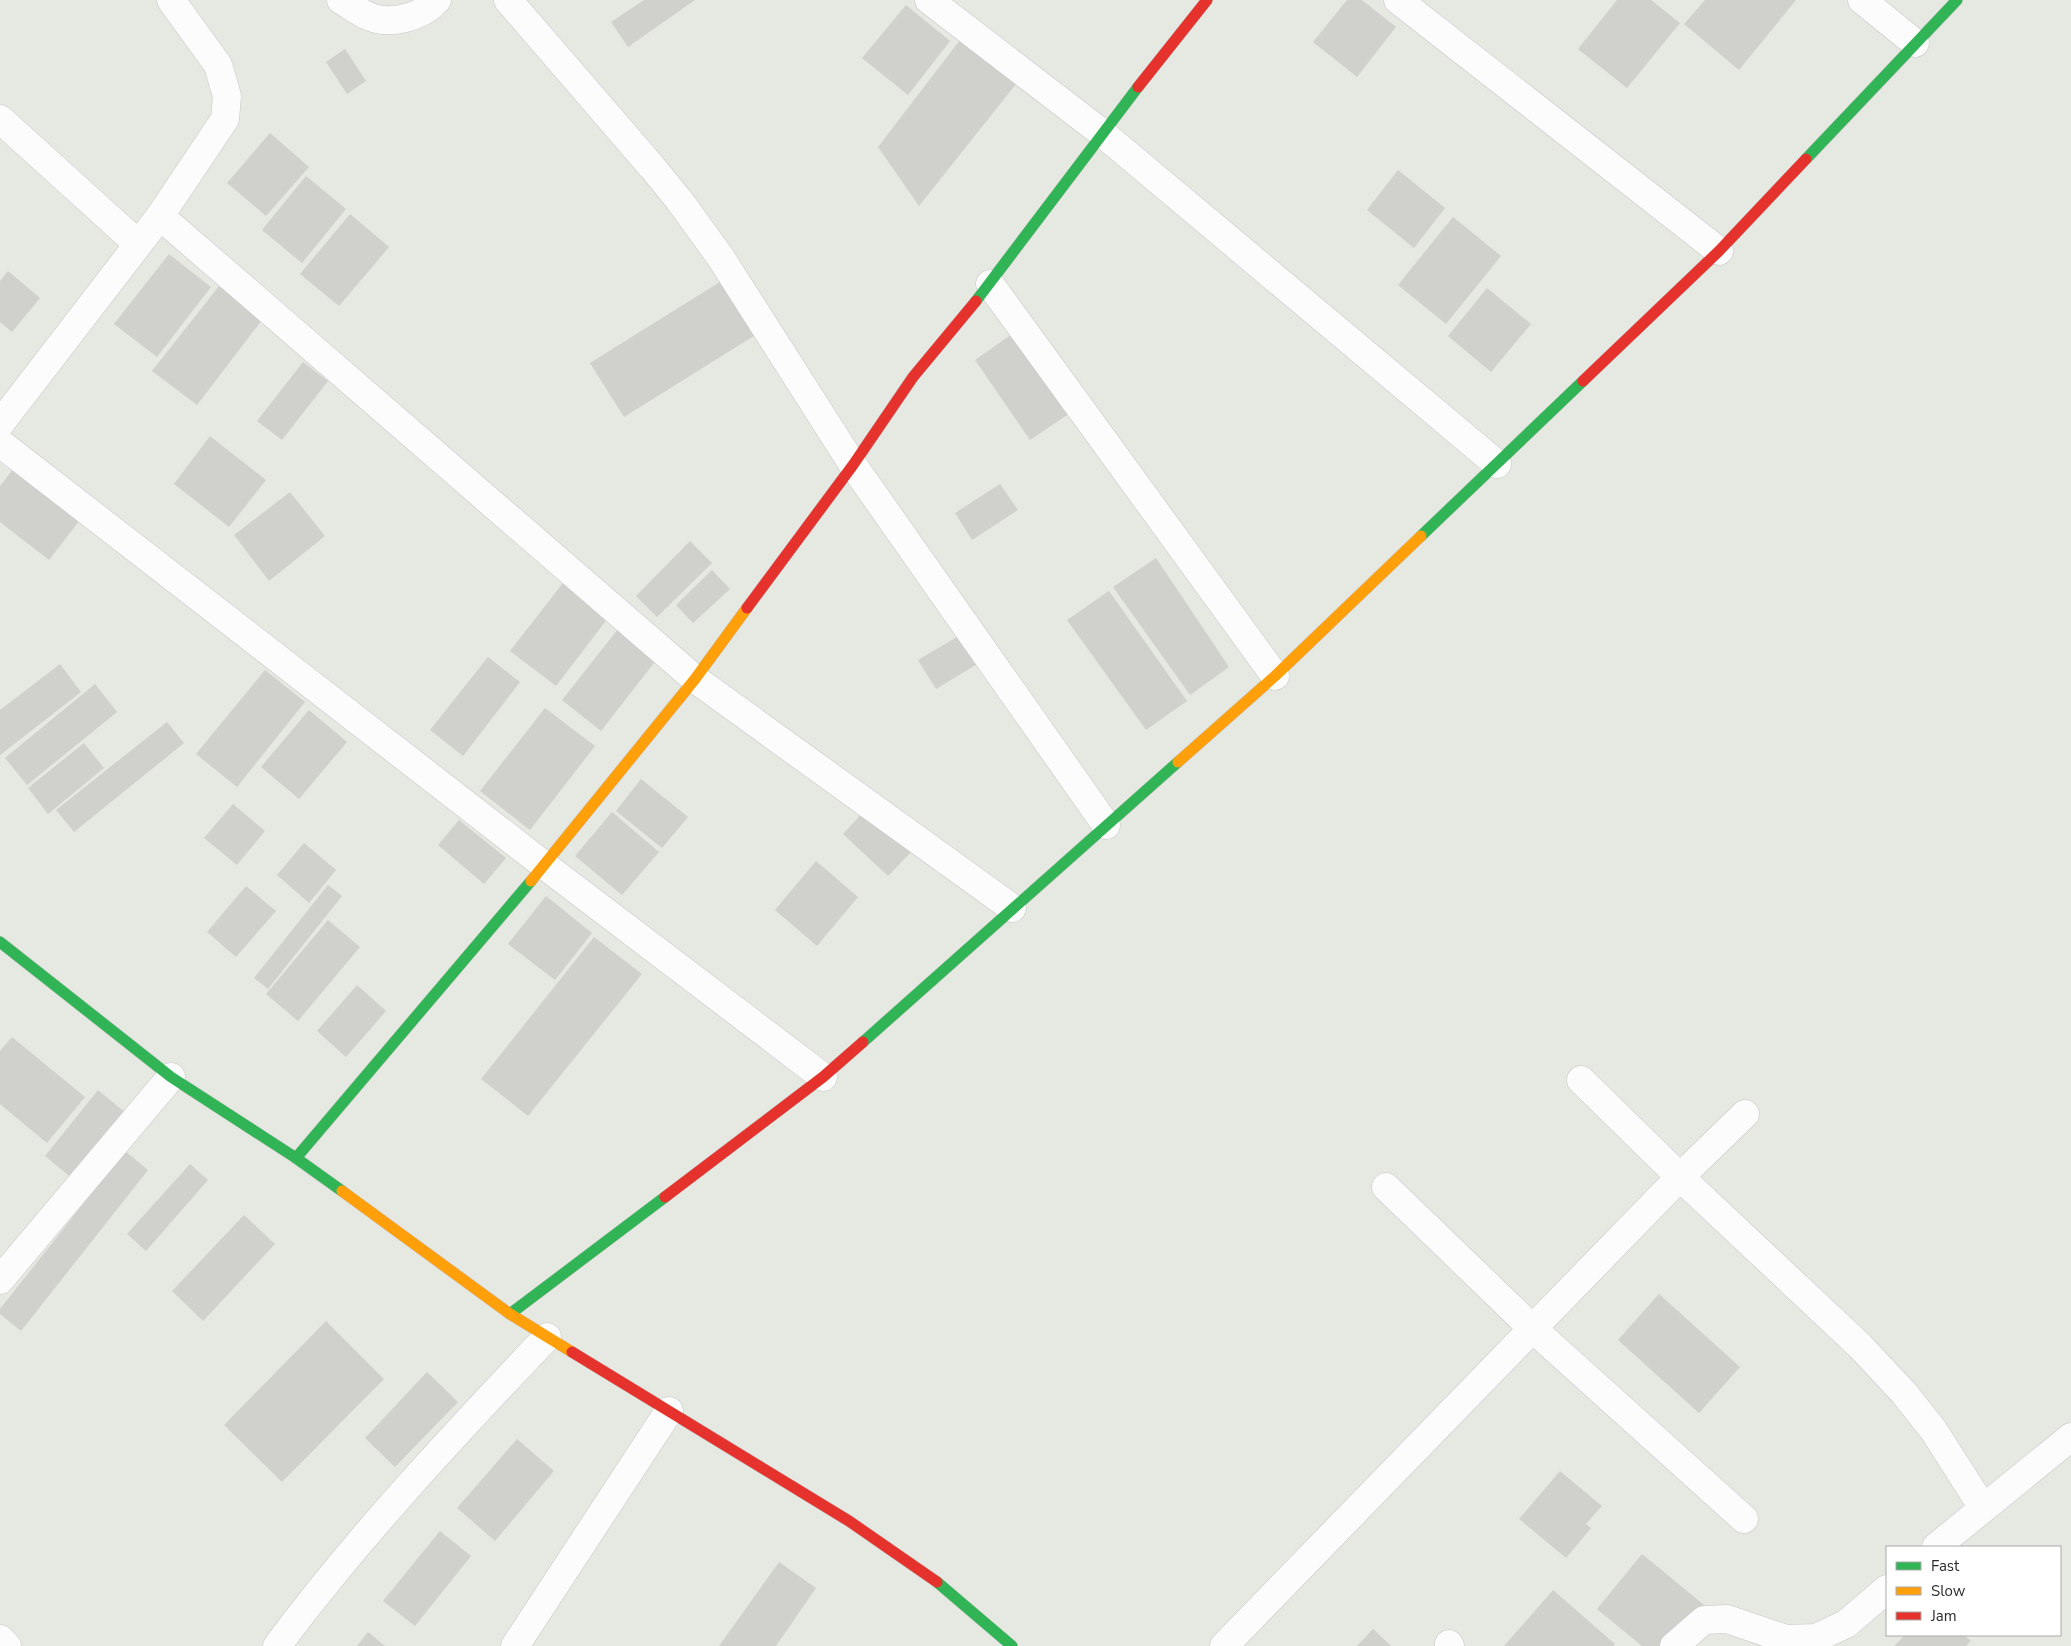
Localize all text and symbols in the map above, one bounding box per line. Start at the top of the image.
legend [1886,1546,2061,1636]
text: Fast [1931,1556,1960,1576]
text: Slow [1931,1581,1966,1601]
text: Jam [1930,1606,1957,1626]

